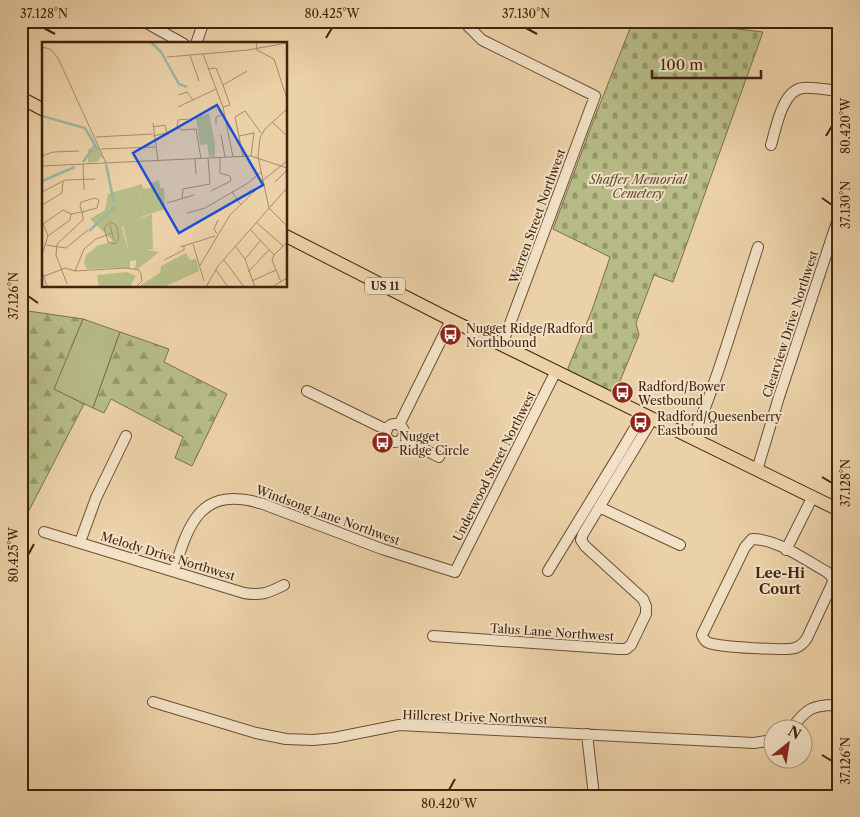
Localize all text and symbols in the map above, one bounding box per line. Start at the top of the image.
text: 37.128°N [20,6,68,21]
text: 80.425°W [304,6,360,21]
text: 37.130°N [502,6,550,21]
inset map [42,42,288,288]
scale bar [652,48,761,80]
text: 100 m [660,55,703,74]
text: 80.420°W [838,97,853,154]
street label: Warren Street Northwest [505,146,569,286]
park label: Shaffer Memorial Cemetery [588,172,688,201]
text: 37.130°N [838,181,853,229]
street label: Clearview Drive Northwest [759,248,821,400]
text: 37.126°N [6,272,21,320]
road number: US 11 [365,278,405,294]
place label: Nugget Ridge/Radford Northbound [466,321,594,350]
bus stop icon: Nugget Ridge/Radford Northbound [438,323,462,347]
place label: Radford/Bower Westbound [637,379,725,408]
bus stop icon: Radford/Bower Westbound [610,381,634,405]
street label: Underwood Street Northwest [449,388,539,544]
place label: Radford/Quesenberry Eastbound [657,409,782,438]
bus stop icon: Radford/Quesenberry Eastbound [629,411,653,435]
place label: Nugget Ridge Circle [399,429,470,458]
bus stop icon: Nugget Ridge Circle [371,431,395,455]
text: 37.128°N [838,459,853,507]
street label: Windsong Lane Northwest [253,482,403,548]
text: 80.425°W [6,527,21,583]
street label: Melody Drive Northwest [99,528,238,584]
district label: Lee-Hi Court [755,564,805,598]
street label: Talus Lane Northwest [489,620,615,644]
street label: Hillcrest Drive Northwest [402,707,549,727]
north arrow [762,720,812,770]
text: N [785,722,804,744]
text: 37.126°N [838,737,853,785]
text: 80.420°W [421,796,478,811]

